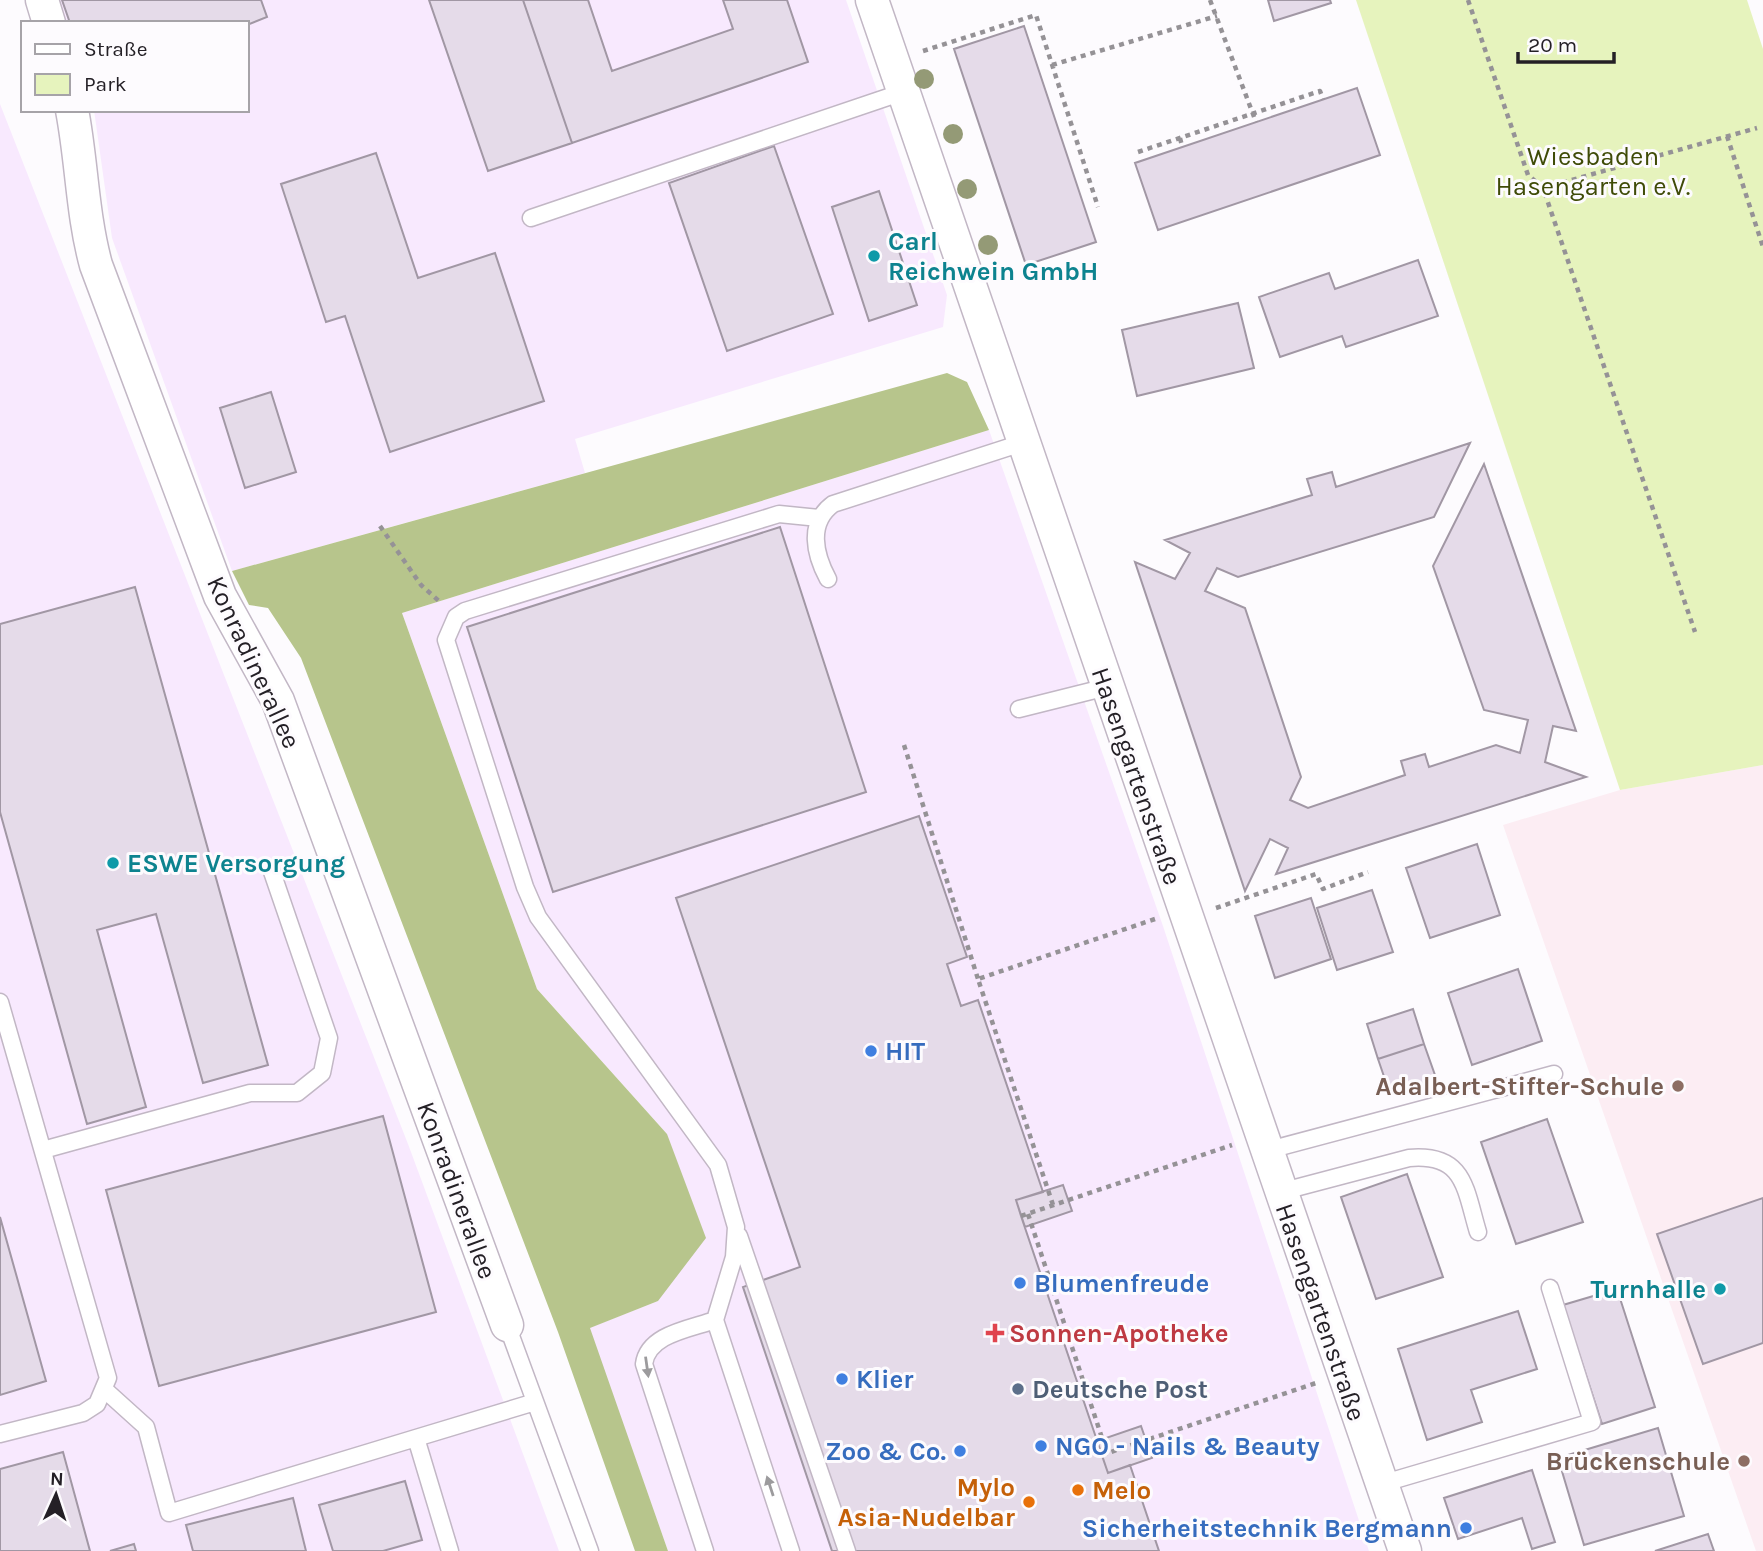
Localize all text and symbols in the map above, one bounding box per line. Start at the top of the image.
legend [21,21,248,112]
scale bar [1518,21,1614,65]
text: 20 m [1528,33,1577,57]
text: Straße [84,37,147,61]
text: Park [84,72,127,96]
park label: Wiesbaden Hasengarten e.V. [1495,141,1691,202]
place label: Carl Reichwein GmbH [888,226,1098,287]
marker: Carl Reichwein GmbH [866,248,882,264]
street label: Konradinerallee [200,571,307,753]
street label: Hasengartenstraße [1085,663,1188,889]
place label: ESWE Versorgung [127,848,345,879]
marker: ESWE Versorgung [105,855,121,871]
place label: HIT [885,1036,925,1067]
marker: HIT [863,1043,879,1059]
place label: Adalbert-Stifter-Schule [1375,1071,1664,1102]
marker: Adalbert-Stifter-Schule [1670,1078,1686,1094]
street label: Konradinerallee [410,1097,503,1283]
street label: Hasengartenstraße [1269,1199,1372,1425]
place label: Blumenfreude [1034,1268,1209,1299]
place label: Turnhalle [1591,1274,1706,1305]
marker: Blumenfreude [1012,1275,1028,1291]
marker: Turnhalle [1712,1281,1728,1297]
place label: Sonnen-Apotheke [1009,1318,1229,1349]
marker: Sonnen-Apotheke [987,1325,1003,1341]
one-way arrow [642,1356,653,1378]
place label: Klier [856,1364,914,1395]
marker: Klier [834,1371,850,1387]
place label: Deutsche Post [1032,1374,1208,1405]
marker: Deutsche Post [1010,1381,1026,1397]
place label: NGO - Nails & Beauty [1055,1431,1320,1462]
place label: Zoo & Co. [825,1436,946,1467]
marker: NGO - Nails & Beauty [1033,1438,1049,1454]
marker: Zoo & Co. [952,1443,968,1459]
place label: Brückenschule [1546,1446,1730,1477]
marker: Brückenschule [1736,1453,1752,1469]
north arrow [21,1460,91,1530]
text: N [49,1468,64,1490]
place label: Mylo Asia-Nudelbar [838,1472,1016,1533]
place label: Melo [1092,1475,1151,1506]
one-way arrow [764,1476,775,1497]
marker: Melo [1070,1482,1086,1498]
marker: Mylo Asia-Nudelbar [1021,1494,1037,1510]
place label: Sicherheitstechnik Bergmann [1082,1513,1452,1544]
marker: Sicherheitstechnik Bergmann [1458,1520,1474,1536]

